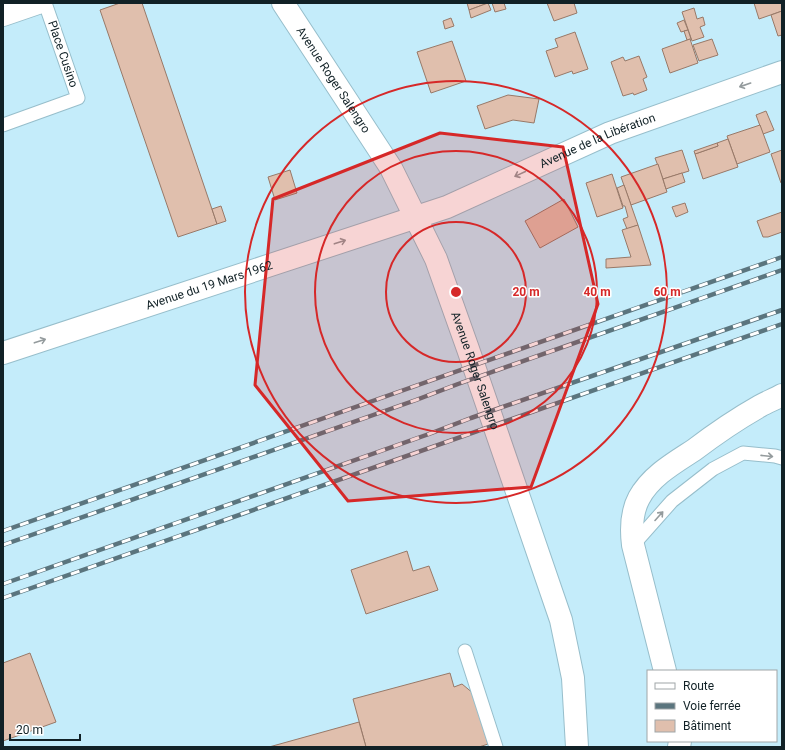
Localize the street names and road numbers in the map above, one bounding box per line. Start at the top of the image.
street label: Place Cusino [45,19,81,89]
street label: Avenue Roger Salengro [294,24,373,136]
street label: Avenue de la Libération [537,110,657,171]
street label: Avenue du 19 Mars 1962 [144,258,274,313]
street label: Avenue Roger Salengro [448,310,502,432]

